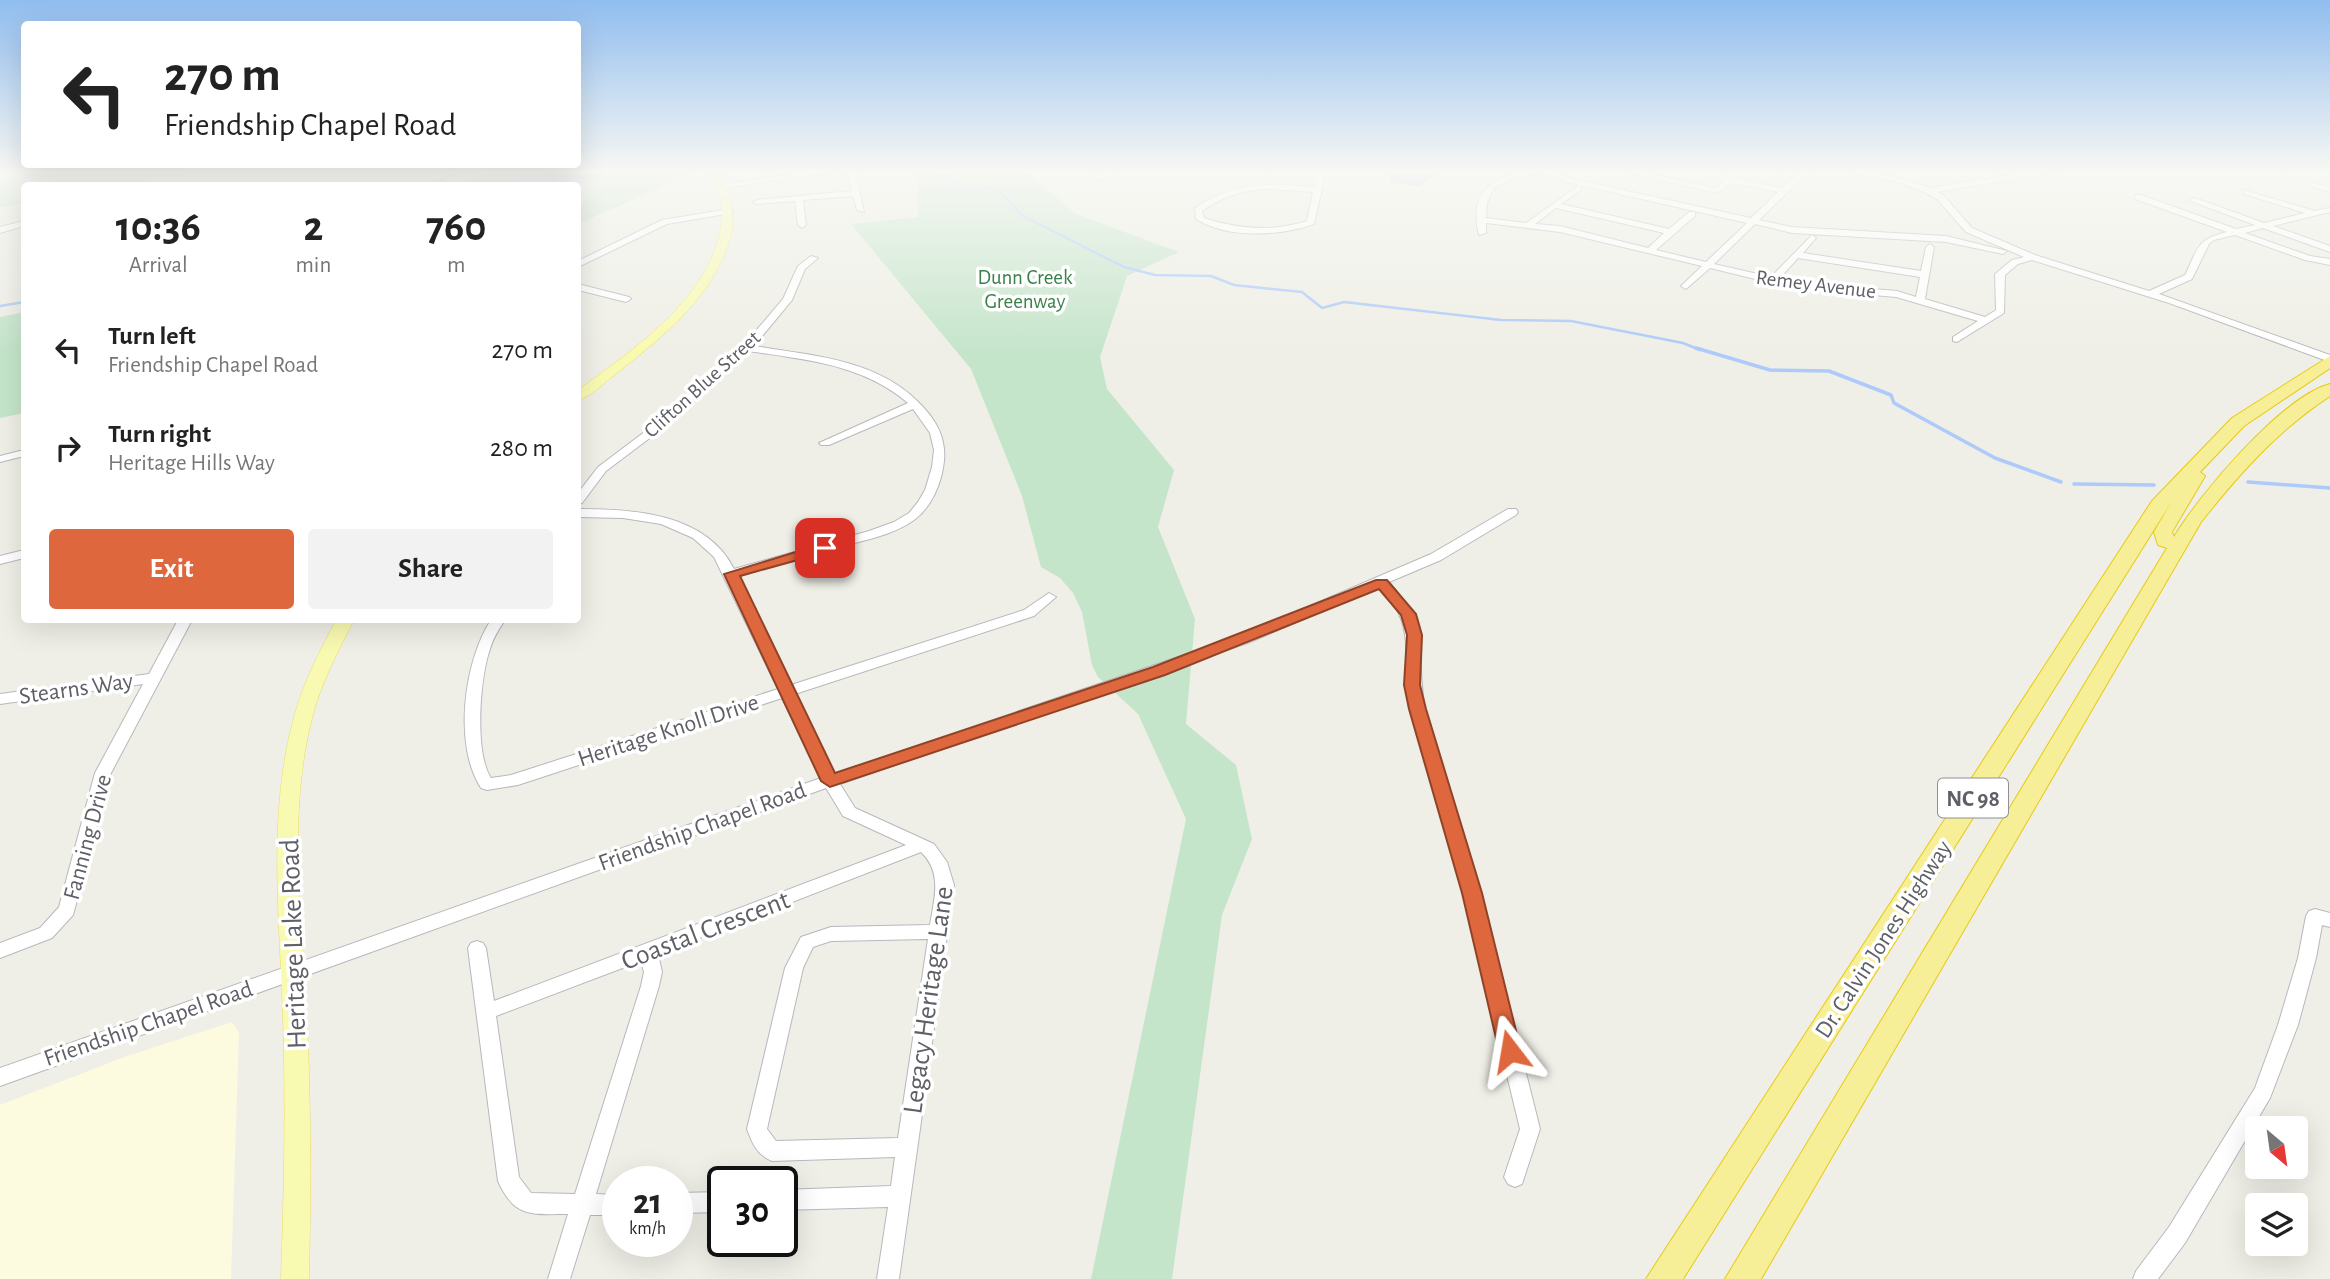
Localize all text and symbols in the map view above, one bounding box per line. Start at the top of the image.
icon: left [49,49,140,140]
text: 270 m [164,51,281,100]
text: Friendship Chapel Road [164,109,456,141]
text: 10:36 [116,206,201,248]
text: 2 [303,206,323,248]
text: 760 [426,206,486,248]
text: Arrival [129,254,188,277]
text: min [295,254,331,277]
text: m [447,254,465,277]
park label: Dunn Creek Greenway [977,267,1073,312]
street label: Remey Avenue [1755,267,1877,302]
text: Turn left [108,323,196,349]
street label: Clifton Blue Street [640,327,765,442]
icon: left [49,331,87,369]
text: 270 m [492,337,553,363]
text: Friendship Chapel Road [108,354,318,377]
text: Turn right [108,421,211,447]
icon: right [49,429,87,467]
text: 280 m [490,435,553,461]
text: Heritage Hills Way [108,452,275,475]
pin [795,518,855,578]
button: Exit [49,529,294,609]
button: Share [308,529,553,609]
icon: arrive [806,529,844,567]
street label: Stearns Way [18,669,135,709]
street label: Heritage Knoll Drive [575,690,762,772]
street label: Fanning Drive [60,772,116,903]
street label: Friendship Chapel Road [595,778,809,876]
road number: NC 98 [1938,778,2008,818]
street label: Dr. Calvin Jones Highway [1811,837,1957,1043]
street label: Heritage Lake Road [276,838,312,1050]
street label: Legacy Heritage Lane [899,885,959,1116]
street label: Coastal Crescent [618,886,794,976]
street label: Friendship Chapel Road [41,977,256,1071]
position arrow [1473,1014,1547,1088]
north arrow [2245,1116,2308,1180]
map controls [2245,1116,2308,1256]
speed limit sign: 30 [707,1166,798,1257]
text: 21 [633,1185,662,1220]
button: layers [2245,1193,2308,1256]
text: km/h [629,1220,666,1238]

